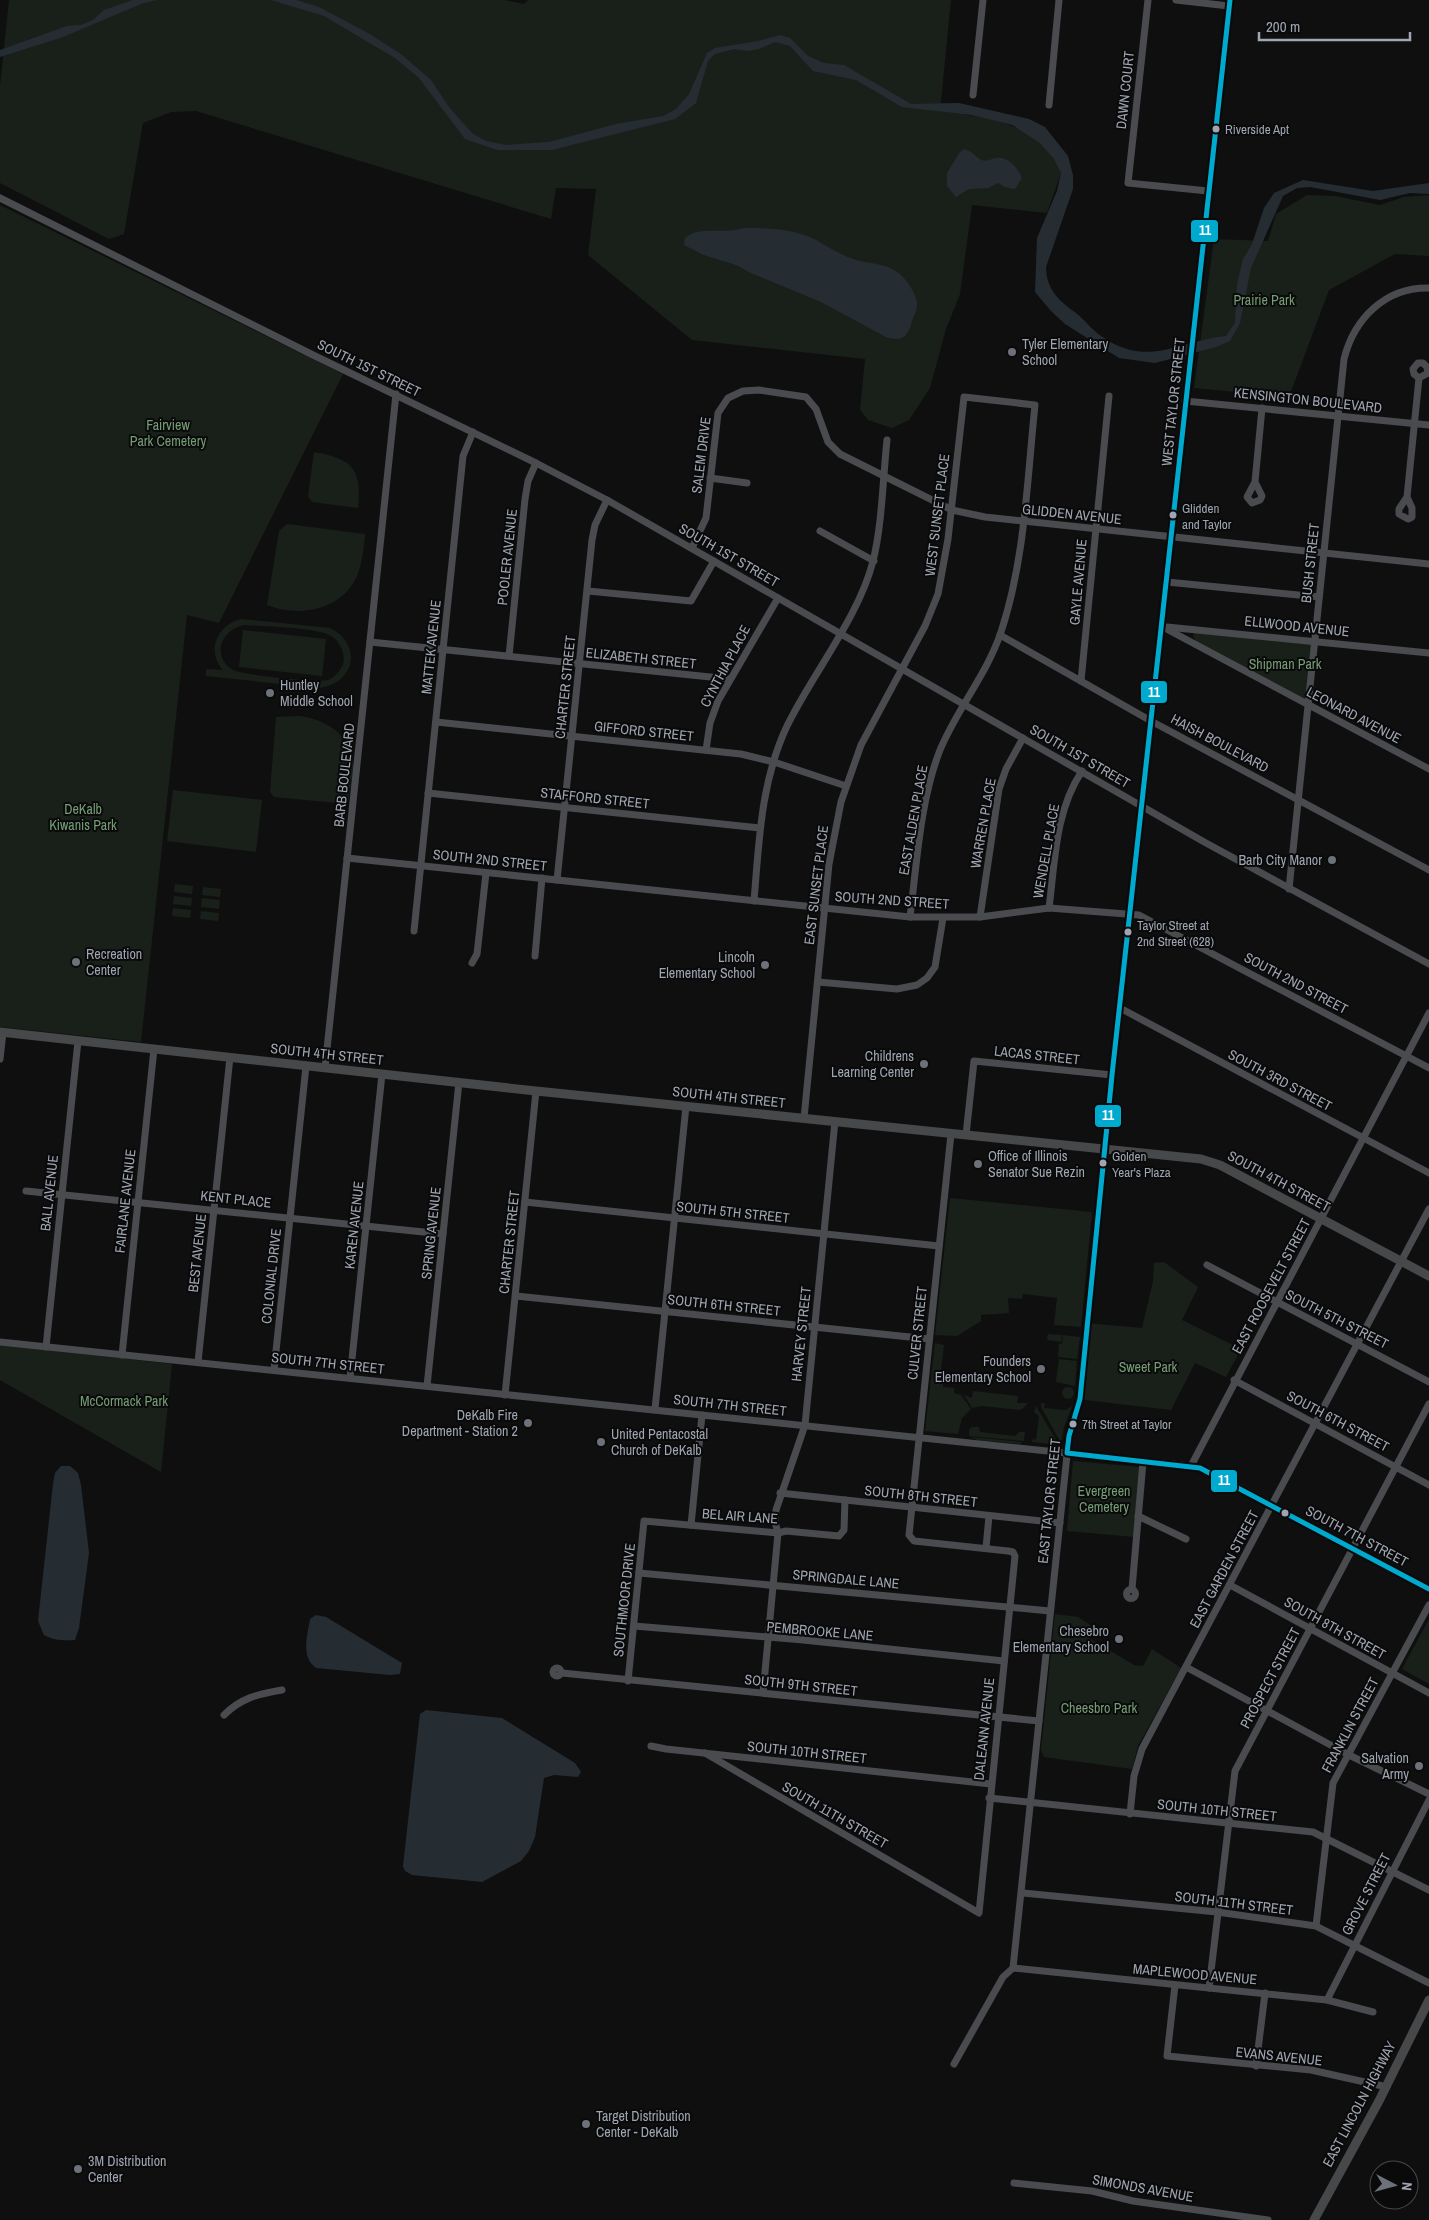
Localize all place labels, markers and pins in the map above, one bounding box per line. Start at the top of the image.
place label: Riverside Apt [1225,121,1289,138]
marker: Riverside Apt [1211,124,1221,134]
place label: Tyler Elementary School [1022,335,1108,369]
marker: Tyler Elementary School [1006,346,1018,358]
place label: Glidden and Taylor [1182,500,1232,533]
marker: Glidden and Taylor [1168,510,1178,520]
place label: Huntley Middle School [280,676,353,710]
marker: Huntley Middle School [264,687,276,699]
place label: Barb City Manor [1238,851,1322,869]
marker: Barb City Manor [1326,854,1338,866]
place label: Taylor Street at 2nd Street (628) [1137,917,1214,950]
marker: Taylor Street at 2nd Street (628) [1123,927,1133,937]
place label: Recreation Center [86,945,142,979]
place label: Lincoln Elementary School [659,948,755,982]
marker: Recreation Center [70,956,82,968]
marker: Lincoln Elementary School [759,959,771,971]
place label: Childrens Learning Center [831,1047,914,1081]
marker: Childrens Learning Center [918,1058,930,1070]
place label: Office of Illinois Senator Sue Rezin [988,1147,1085,1181]
place label: Golden Year's Plaza [1112,1148,1171,1181]
marker: Office of Illinois Senator Sue Rezin [972,1158,984,1170]
marker: Golden Year's Plaza [1098,1158,1108,1168]
place label: Founders Elementary School [935,1352,1031,1386]
marker: Founders Elementary School [1035,1363,1047,1375]
place label: DeKalb Fire Department - Station 2 [402,1406,518,1440]
place label: 7th Street at Taylor [1082,1416,1172,1433]
marker: DeKalb Fire Department - Station 2 [522,1417,534,1429]
marker: 7th Street at Taylor [1068,1419,1078,1429]
place label: United Pentacostal Church of DeKalb [611,1425,708,1459]
marker: United Pentacostal Church of DeKalb [595,1436,607,1448]
unlabelled marker [1280,1508,1290,1518]
place label: Chesebro Elementary School [1013,1622,1109,1656]
marker: Chesebro Elementary School [1113,1633,1125,1645]
place label: Salvation Army [1361,1749,1409,1783]
marker: Salvation Army [1413,1760,1425,1772]
place label: Target Distribution Center - DeKalb [596,2107,691,2141]
marker: Target Distribution Center - DeKalb [580,2118,592,2130]
place label: 3M Distribution Center [88,2152,166,2186]
marker: 3M Distribution Center [72,2163,84,2175]

